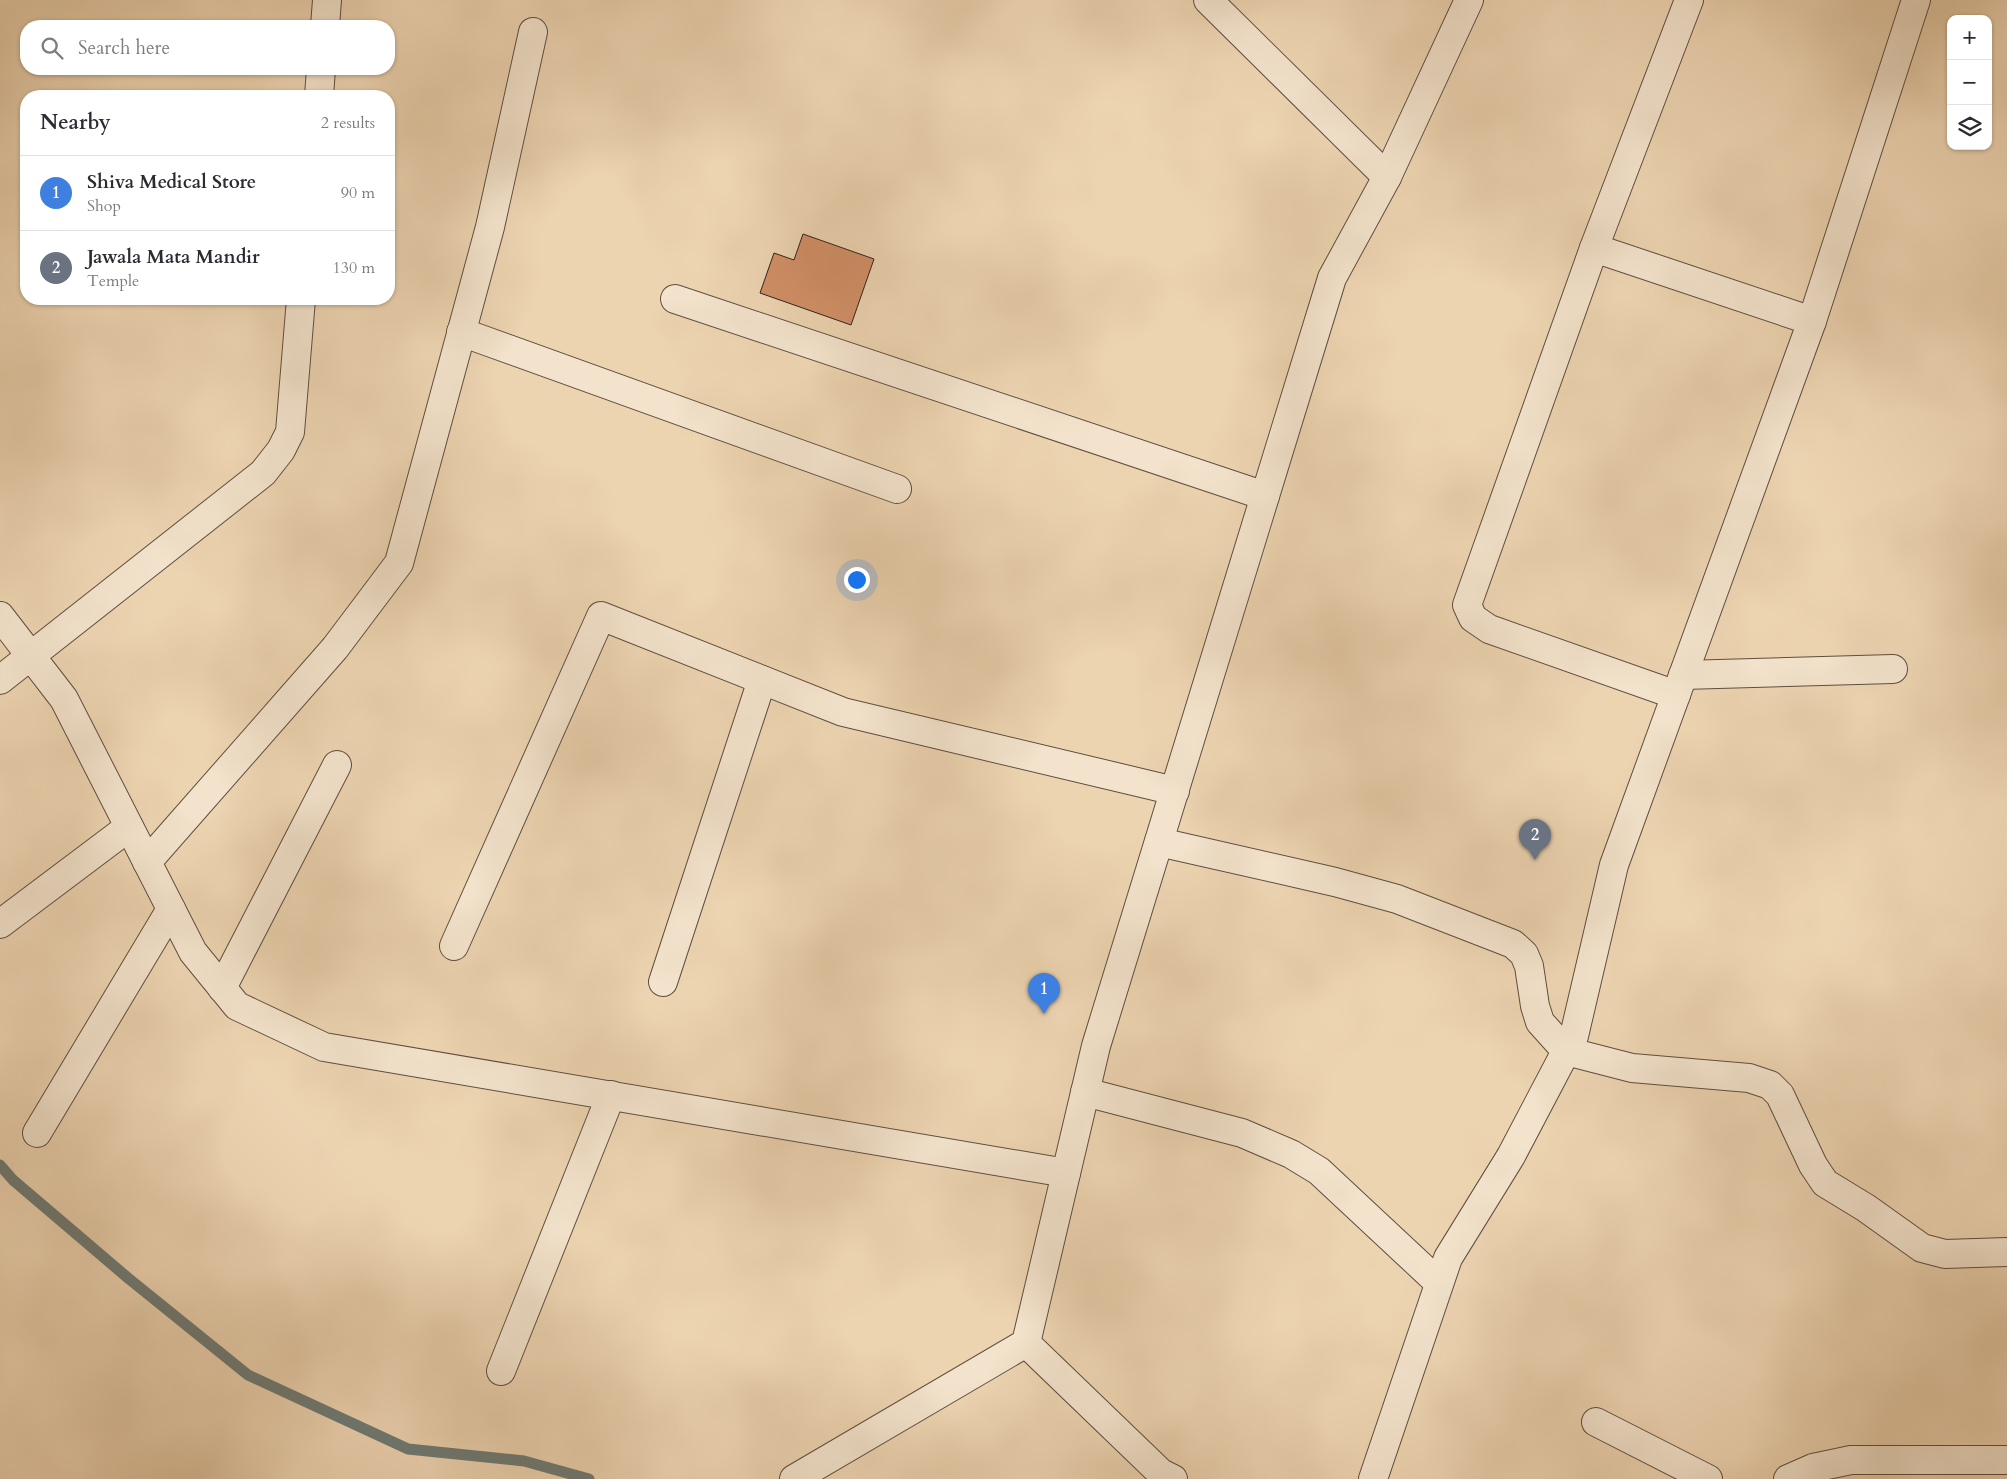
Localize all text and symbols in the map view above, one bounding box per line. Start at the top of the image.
map controls [1947,15,1992,150]
button: + [1947,15,1992,60]
search box [20,20,395,75]
icon: search [38,34,66,62]
text: Search here [78,35,170,61]
button: − [1947,60,1992,105]
button: layers [1947,105,1992,150]
text: Nearby [40,108,111,137]
text: 2 results [321,112,375,134]
text: Shiva Medical Store [87,169,256,195]
text: 1 [52,182,60,204]
text: 90 m [341,182,375,204]
text: Shop [87,195,121,217]
text: Jawala Mata Mandir [87,244,260,270]
text: 2 [52,257,60,279]
text: 130 m [333,257,375,279]
text: Temple [87,270,139,292]
your location [844,567,870,593]
pin: 2 [1519,819,1551,860]
pin: 1 [1028,973,1060,1014]

